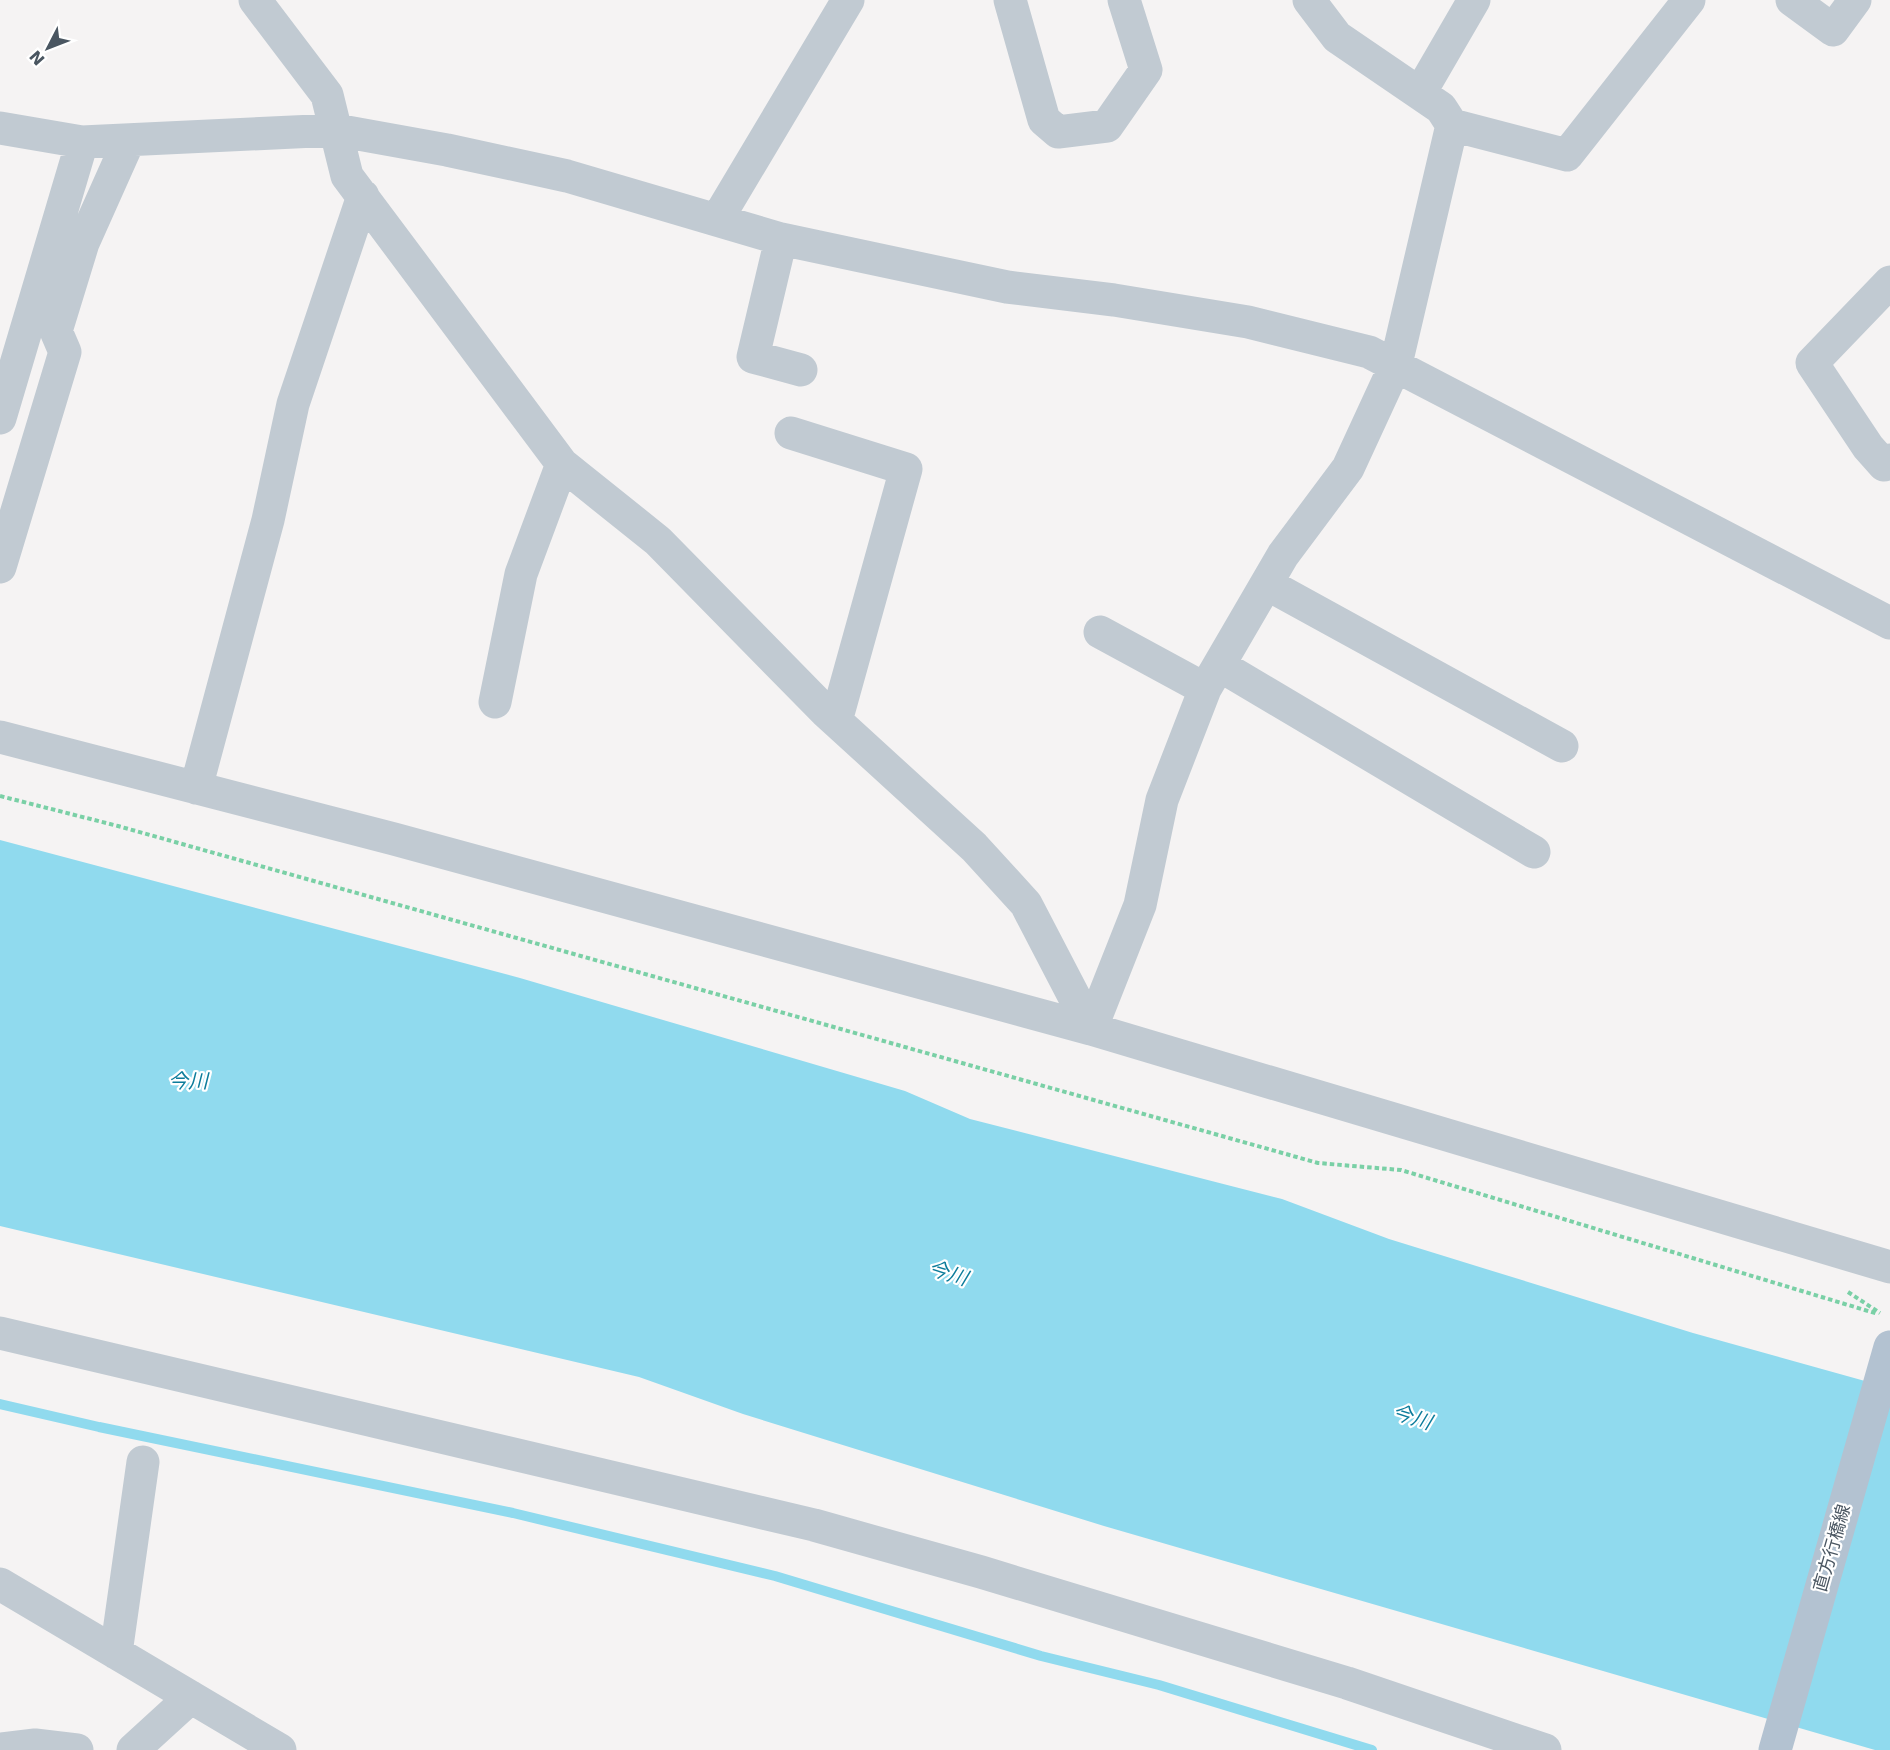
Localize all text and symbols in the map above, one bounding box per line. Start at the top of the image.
north arrow [18,18,78,78]
text: N [26,46,49,69]
water label: 今川 [168,1069,210,1093]
water label: 今川 [925,1256,973,1291]
water label: 今川 [1389,1400,1437,1435]
street label: 直方行橋線 [1809,1502,1854,1594]

